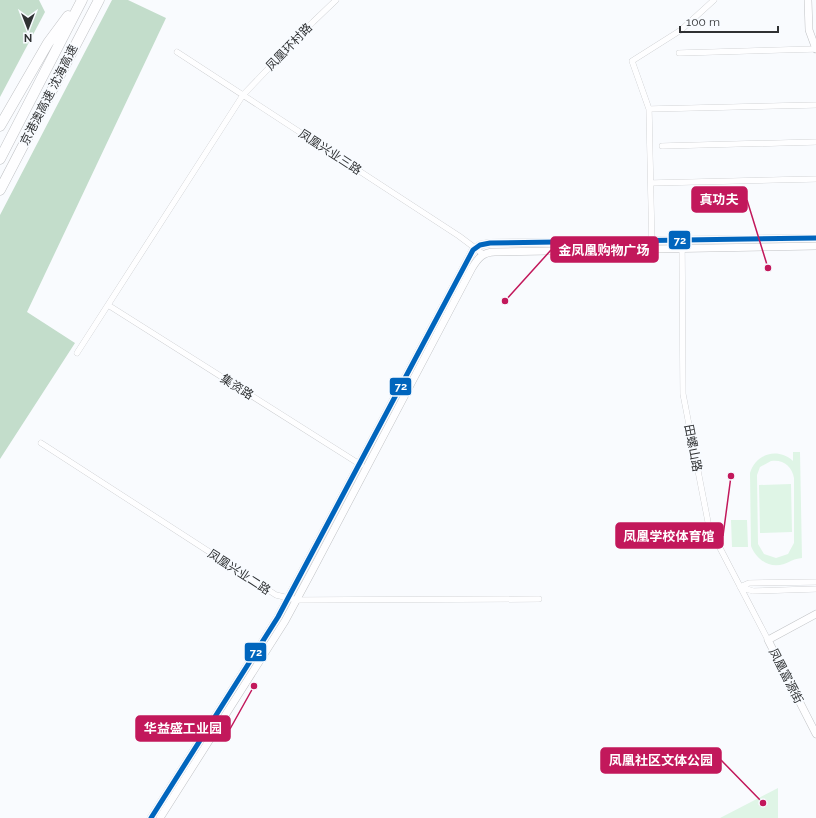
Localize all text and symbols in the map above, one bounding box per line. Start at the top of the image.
north arrow [8,8,48,48]
scale bar [680,8,778,34]
text: 100 m [686,15,720,29]
street label: 凤凰环村路 [263,21,315,73]
text: N [24,31,32,44]
street label: 京港澳高速 沈海高速 [18,42,80,148]
street label: 凤凰兴业三路 [296,127,364,177]
callout: 真功夫 [692,187,747,212]
text: 真功夫 [699,192,739,207]
line badge: 72 [668,230,691,250]
text: 72 [674,234,686,247]
callout: 金凤凰购物广场 [551,237,658,262]
text: 金凤凰购物广场 [558,243,650,258]
street label: 集资路 [218,372,256,402]
line badge: 72 [389,377,412,396]
text: 72 [395,380,407,393]
street label: 田螺山路 [682,423,704,473]
callout: 凤凰学校体育馆 [616,523,723,548]
text: 凤凰学校体育馆 [623,529,715,544]
street label: 凤凰兴业二路 [205,547,273,597]
line badge: 72 [244,642,267,662]
text: 72 [250,646,262,659]
street label: 凤凰富源街 [766,646,806,706]
callout: 华益盛工业园 [136,716,230,741]
text: 华益盛工业园 [144,721,222,736]
callout: 凤凰社区文体公园 [601,748,721,773]
text: 凤凰社区文体公园 [609,753,713,768]

